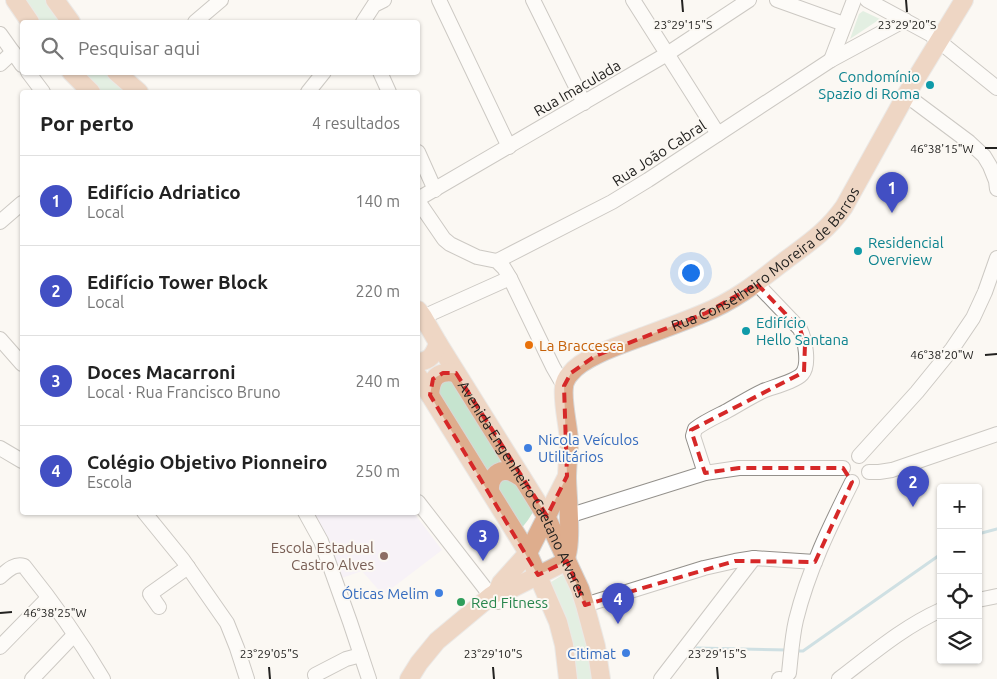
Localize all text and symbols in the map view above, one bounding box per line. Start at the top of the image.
text: 23°29'15"S [654,18,712,31]
text: 23°29'20"S [878,18,936,31]
search box [20,20,420,75]
icon: search [38,34,66,62]
text: Pesquisar aqui [78,37,200,59]
street label: Rua Imaculada [531,56,623,120]
place label: Condomínio Spazio di Roma [818,68,920,102]
marker: Condomínio Spazio di Roma [924,79,936,91]
text: Por perto [40,111,134,135]
text: 4 resultados [312,114,400,132]
street label: Rua João Cabral [609,116,709,190]
text: 46°38'15"W [910,142,974,155]
pin: 1 [876,172,908,213]
text: Edifício Adriatico [87,181,241,203]
street label: Rua Conselheiro Moreira de Barros [669,184,862,334]
text: 1 [51,192,61,210]
text: 140 m [355,192,400,210]
text: Local [87,203,124,221]
place label: Residencial Overview [868,234,944,268]
marker: Residencial Overview [852,245,864,257]
your location [678,260,704,286]
text: Edifício Tower Block [87,271,268,293]
text: 2 [51,282,61,300]
text: 220 m [355,282,400,300]
text: Local [87,293,124,311]
place label: Edifício Hello Santana [756,314,849,348]
marker: Edifício Hello Santana [740,325,752,337]
place label: La Braccesca [539,337,624,354]
marker: La Braccesca [523,339,535,351]
text: 46°38'20"W [910,348,974,361]
text: Doces Macarroni [87,361,235,383]
text: 3 [51,372,61,390]
text: 240 m [355,372,400,390]
street label: Avenida Engenheiro Caetano Alvares [455,377,591,600]
text: Local · Rua Francisco Bruno [87,383,281,401]
place label: Nicola Veículos Utilitários [538,431,639,465]
marker: Nicola Veículos Utilitários [522,442,534,454]
text: Colégio Objetivo Pionneiro [87,451,328,473]
text: 4 [51,462,61,480]
text: 250 m [355,462,400,480]
pin: 2 [897,466,929,507]
text: Escola [87,473,132,491]
map controls [937,484,982,664]
button: + [937,484,982,529]
pin: 3 [467,520,499,561]
button: − [937,529,982,574]
place label: Escola Estadual Castro Alves [271,539,374,573]
marker: Escola Estadual Castro Alves [378,550,390,562]
button: locate [937,574,982,619]
pin: 4 [602,583,634,624]
place label: Óticas Melim [341,585,429,602]
marker: Óticas Melim [433,587,445,599]
place label: Red Fitness [471,594,548,611]
marker: Red Fitness [455,596,467,608]
text: 46°38'25"W [23,606,87,619]
button: layers [937,619,982,664]
place label: Citimat [567,645,616,662]
text: 23°29'05"S [240,647,298,660]
text: 23°29'10"S [464,647,522,660]
marker: Citimat [620,647,632,659]
text: 23°29'15"S [688,647,746,660]

